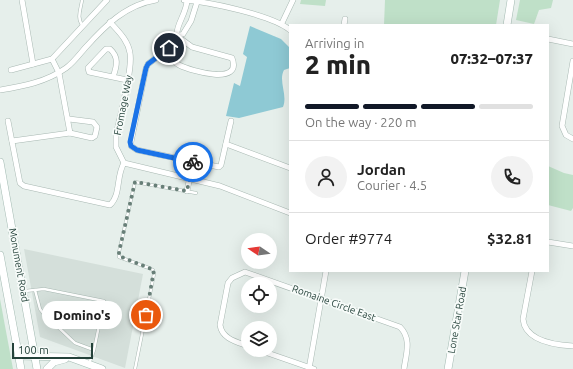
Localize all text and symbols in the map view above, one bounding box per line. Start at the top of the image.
pin [152,31,186,65]
text: Arriving in [305,36,364,50]
icon: home [158,37,180,59]
text: 2 min [305,50,371,79]
text: 07:32–07:37 [450,50,533,67]
street label: Fromage Way [112,74,134,136]
text: On the way · 220 m [305,115,417,129]
courier [173,142,213,182]
icon: bike [182,151,204,173]
button: person [305,156,347,198]
button: phone [491,156,533,198]
text: Jordan [357,161,406,178]
text: Courier · 4.5 [357,178,427,192]
street label: Monument Road [7,227,31,303]
text: Order #9774 [305,230,392,247]
text: $32.81 [487,230,533,247]
north arrow [241,233,277,269]
map controls [241,233,277,357]
button: locate [241,277,277,313]
street label: Romaine Circle East [291,283,377,323]
street label: Lone Star Road [446,285,468,354]
pin [129,298,163,332]
callout: Domino's [42,301,122,329]
icon: bag [135,304,157,326]
text: Domino's [53,308,111,322]
button: layers [241,321,277,357]
scale bar [12,341,93,360]
text: 100 m [18,344,49,356]

